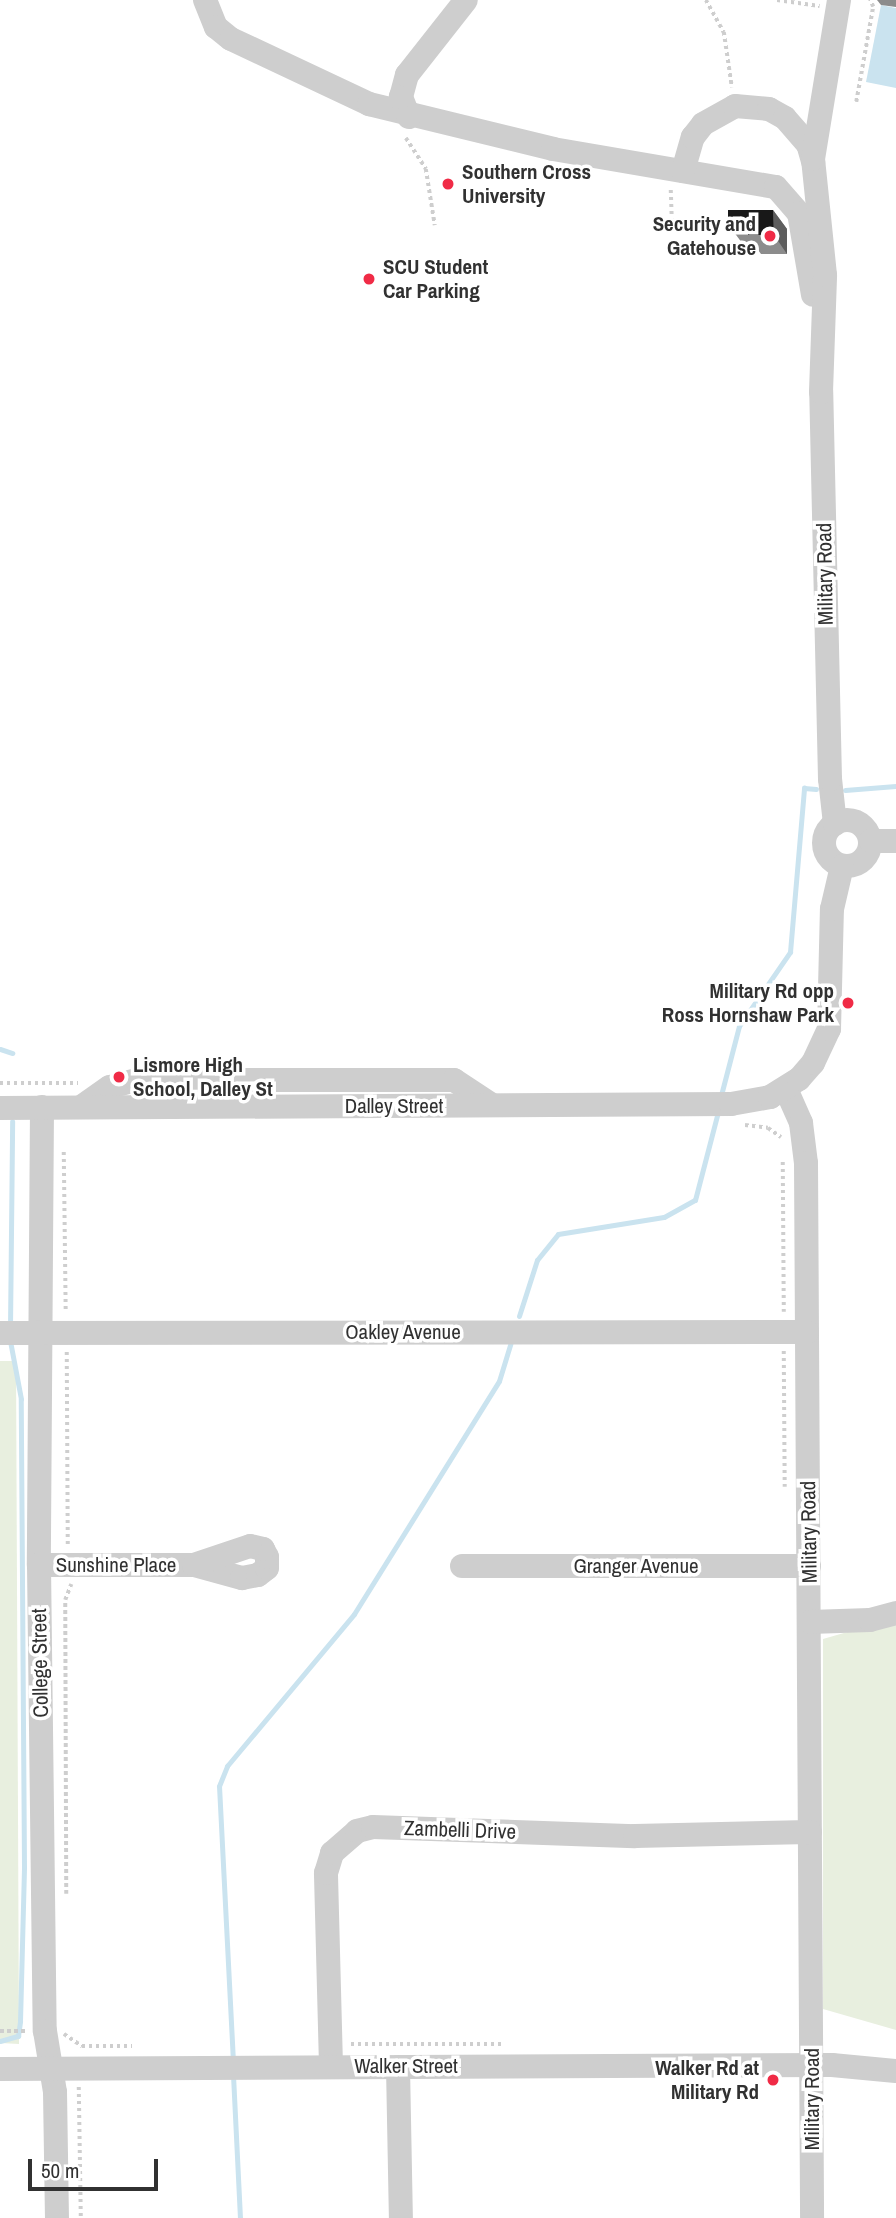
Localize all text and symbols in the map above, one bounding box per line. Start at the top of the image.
place label: Southern Cross University [462,159,591,209]
marker: Southern Cross University [440,176,456,192]
place label: Security and Gatehouse [653,211,756,261]
marker: Security and Gatehouse [762,228,778,244]
place label: SCU Student Car Parking [383,254,488,304]
marker: SCU Student Car Parking [361,271,377,287]
street label: Military Road [812,523,838,625]
place label: Military Rd opp Ross Hornshaw Park [662,978,834,1028]
marker: Military Rd opp Ross Hornshaw Park [840,995,856,1011]
place label: Lismore High School, Dalley St [133,1052,273,1102]
marker: Lismore High School, Dalley St [111,1069,127,1085]
street label: Dalley Street [345,1093,443,1119]
street label: Oakley Avenue [345,1319,461,1345]
street label: Military Road [796,1481,822,1583]
street label: Sunshine Place [56,1552,176,1578]
street label: Granger Avenue [573,1553,699,1579]
street label: College Street [26,1608,54,1718]
street label: Zambelli Drive [404,1815,516,1845]
street label: Military Road [799,2048,825,2150]
street label: Walker Street [354,2053,458,2079]
place label: Walker Rd at Military Rd [655,2055,759,2105]
marker: Walker Rd at Military Rd [765,2072,781,2088]
scale bar [32,2144,161,2188]
text: 50 m [41,2156,79,2185]

